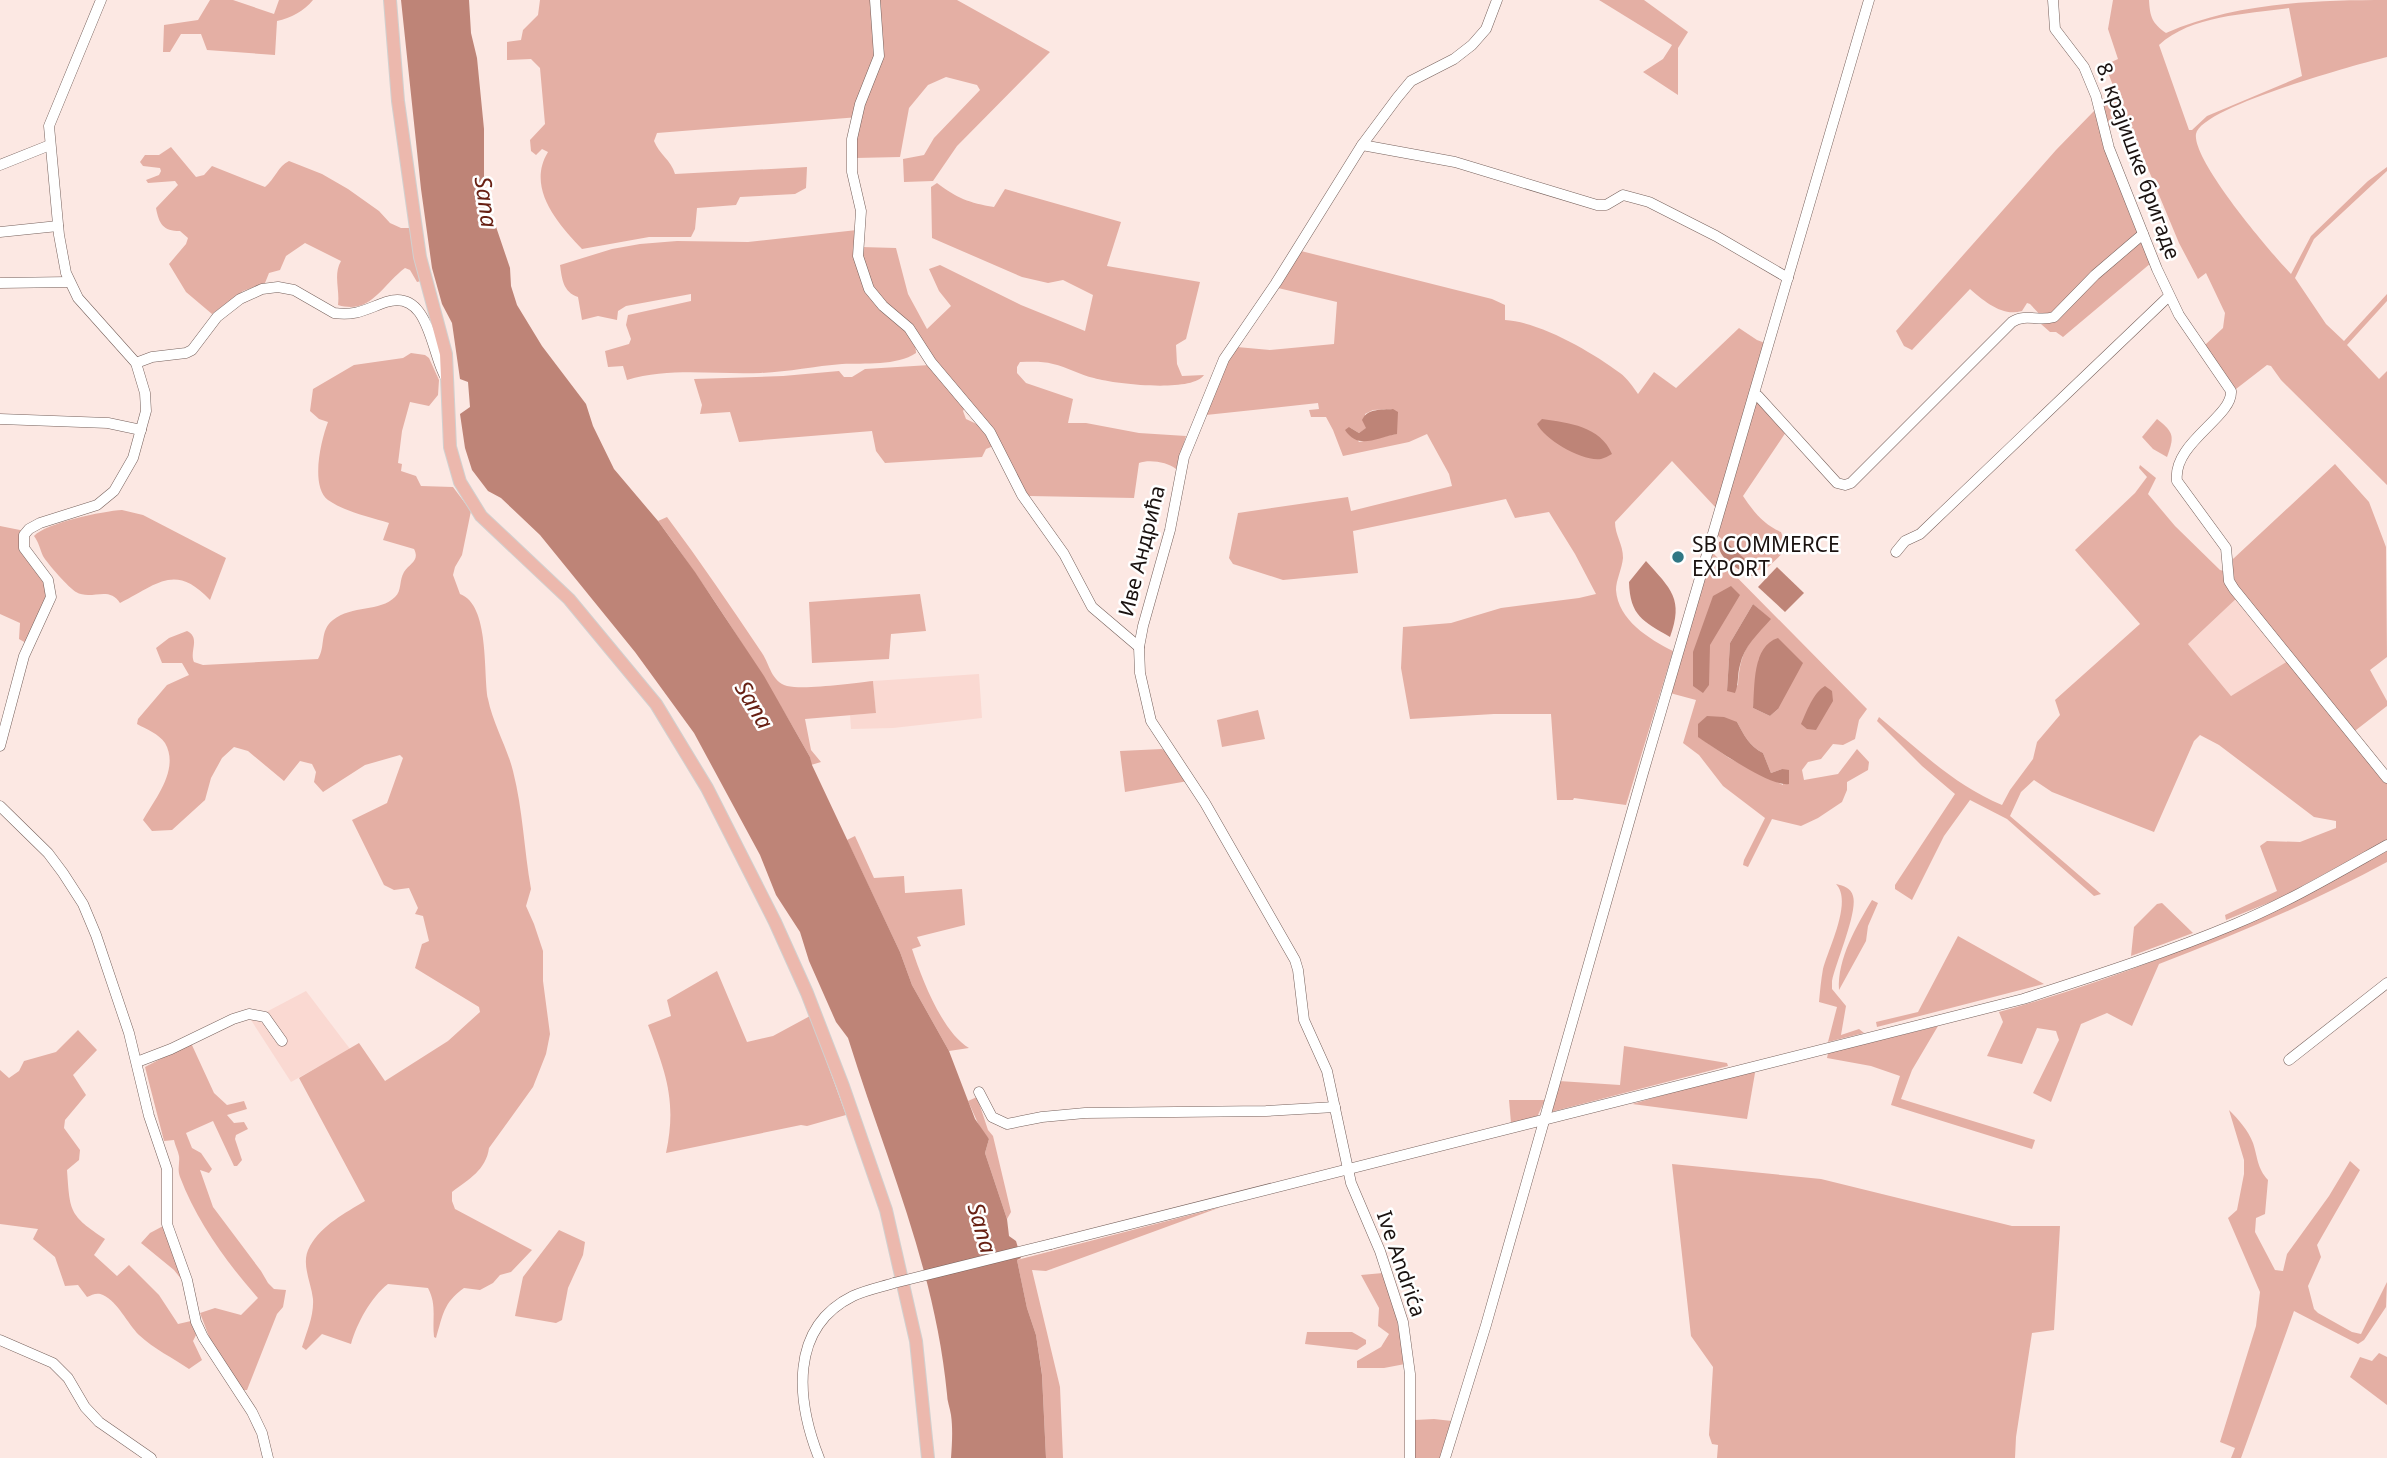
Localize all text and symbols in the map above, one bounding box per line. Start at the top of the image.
street label: 8. крајишке бригаде [2090,59,2188,263]
water label: Sana [468,174,506,229]
street label: Иве Андрића [1111,482,1171,619]
place label: SB COMMERCE EXPORT [1692,530,1840,582]
marker: SB COMMERCE EXPORT [1670,549,1686,565]
water label: Sana [728,674,782,735]
water label: Sana [961,1199,1005,1257]
street label: Ive Andrića [1371,1207,1433,1320]

